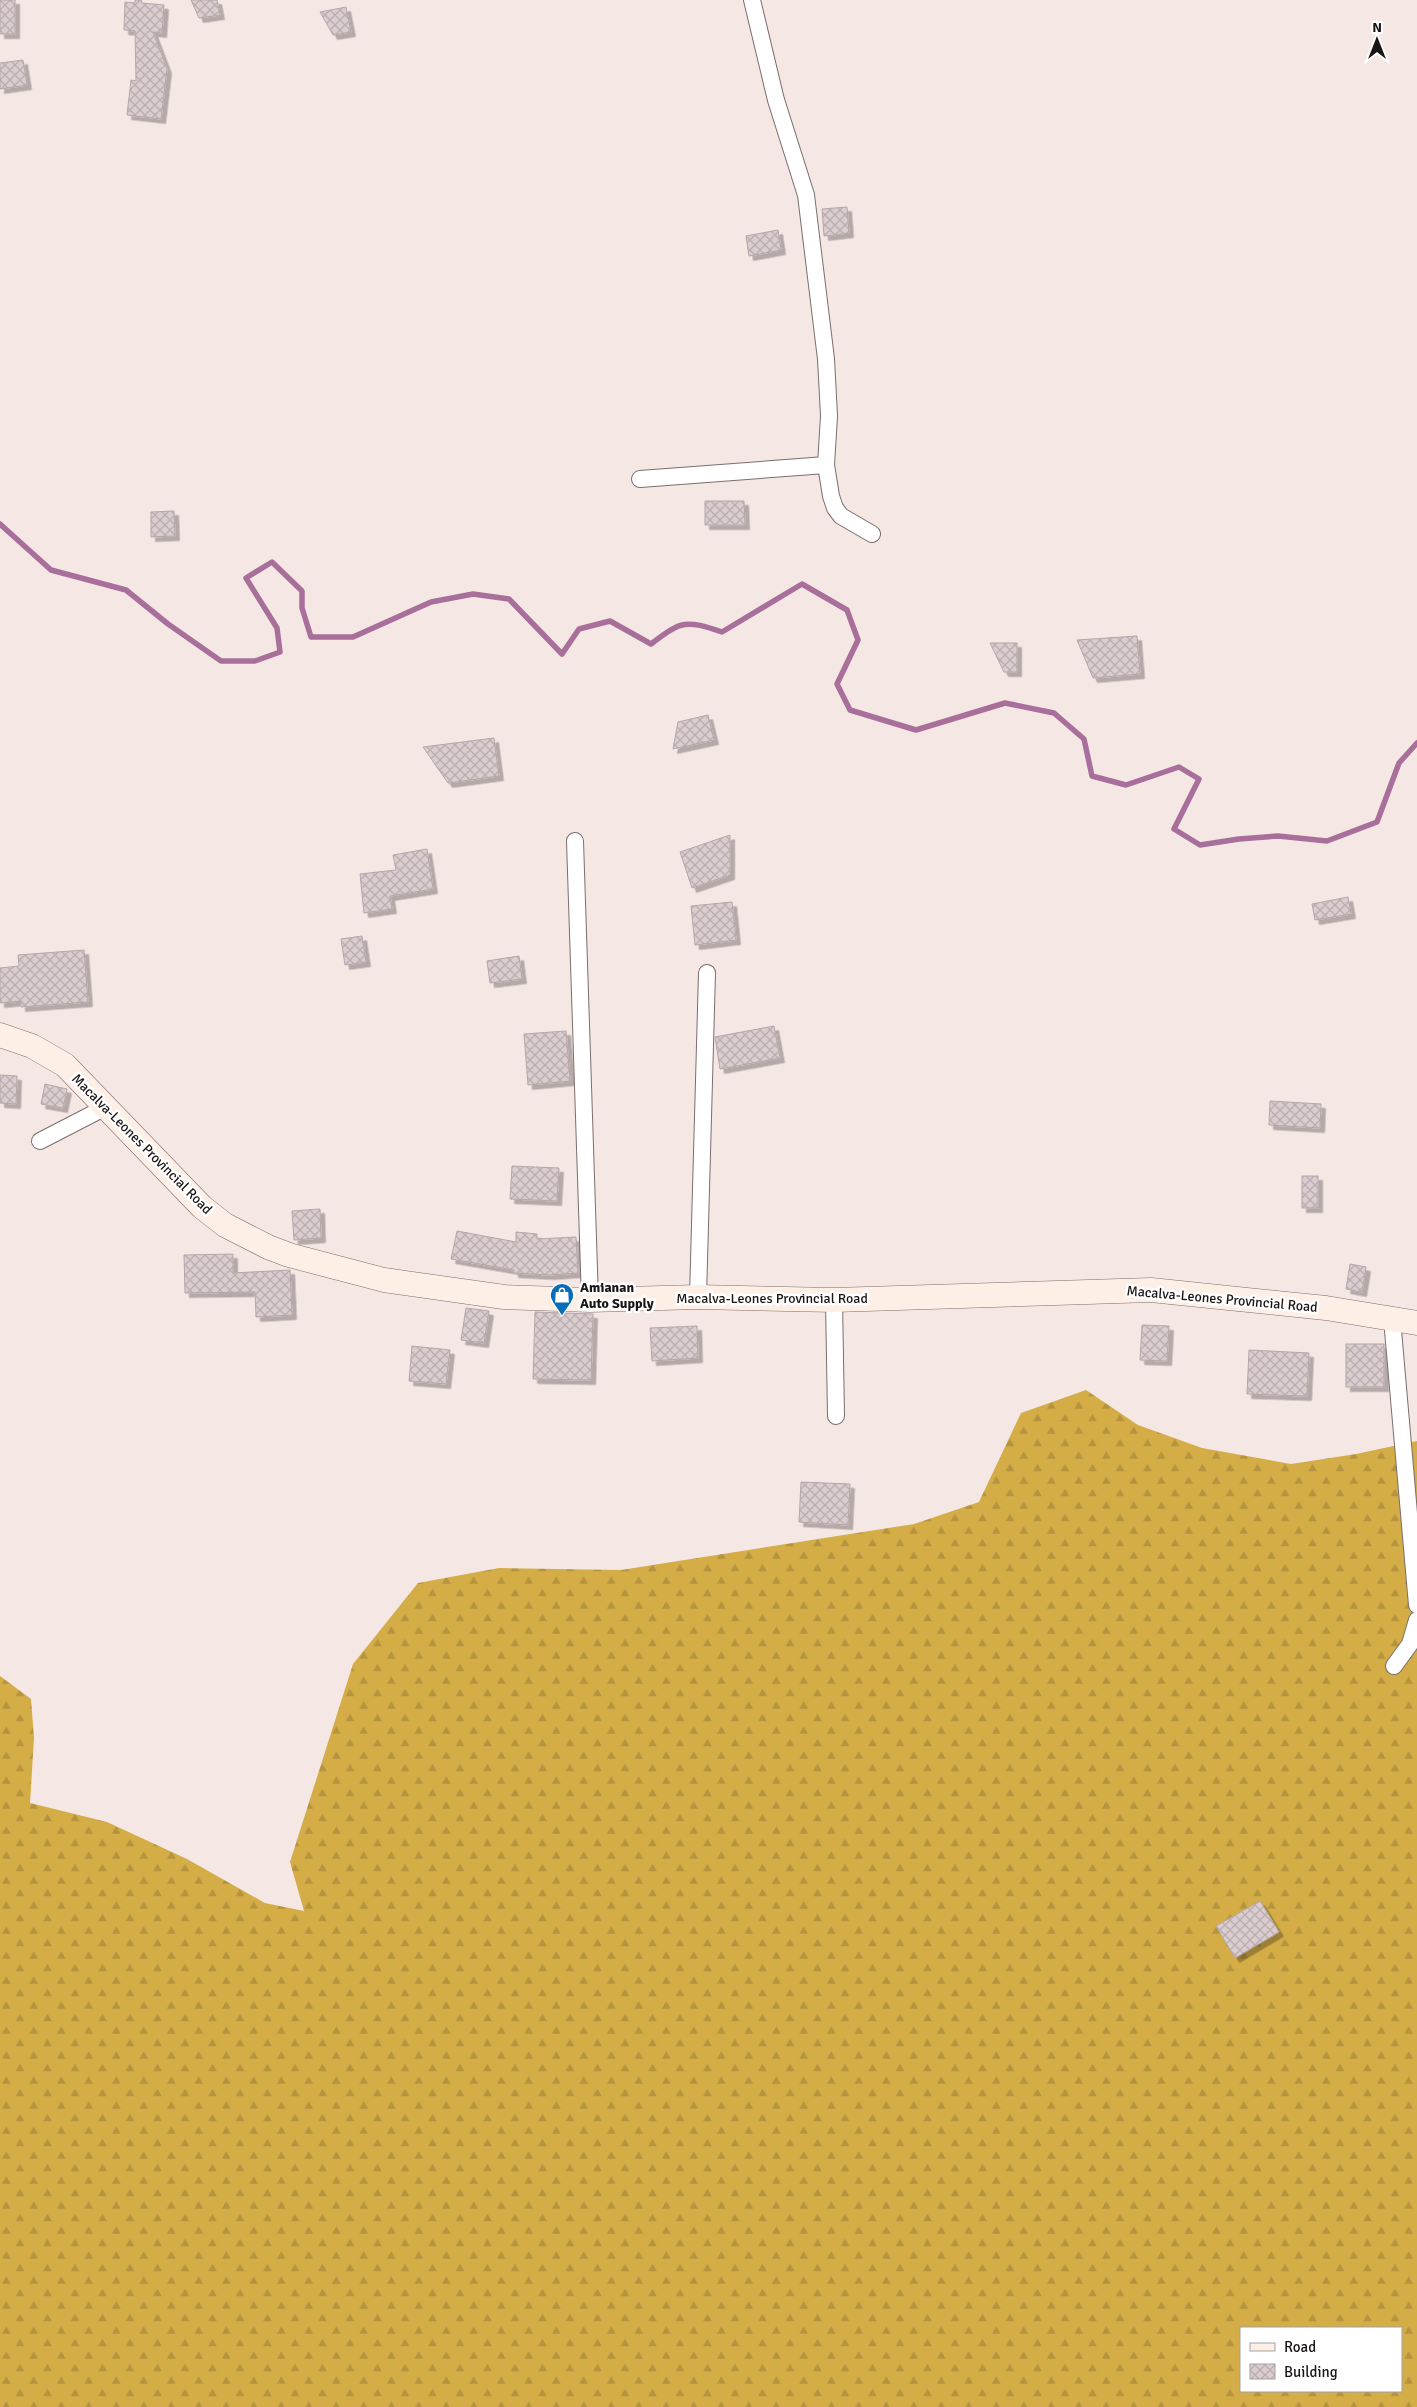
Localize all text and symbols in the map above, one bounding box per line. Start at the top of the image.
north arrow [1352,15,1402,65]
text: N [1372,19,1382,36]
street label: Macalva-Leones Provincial Road [68,1070,216,1218]
place label: Amianan Auto Supply [580,1279,654,1312]
shop icon: Amianan Auto Supply [549,1282,575,1316]
street label: Macalva-Leones Provincial Road [1126,1282,1318,1316]
street label: Macalva-Leones Provincial Road [676,1290,868,1307]
legend [1240,2327,1402,2392]
text: Road [1284,2338,1316,2356]
text: Building [1284,2363,1338,2381]

